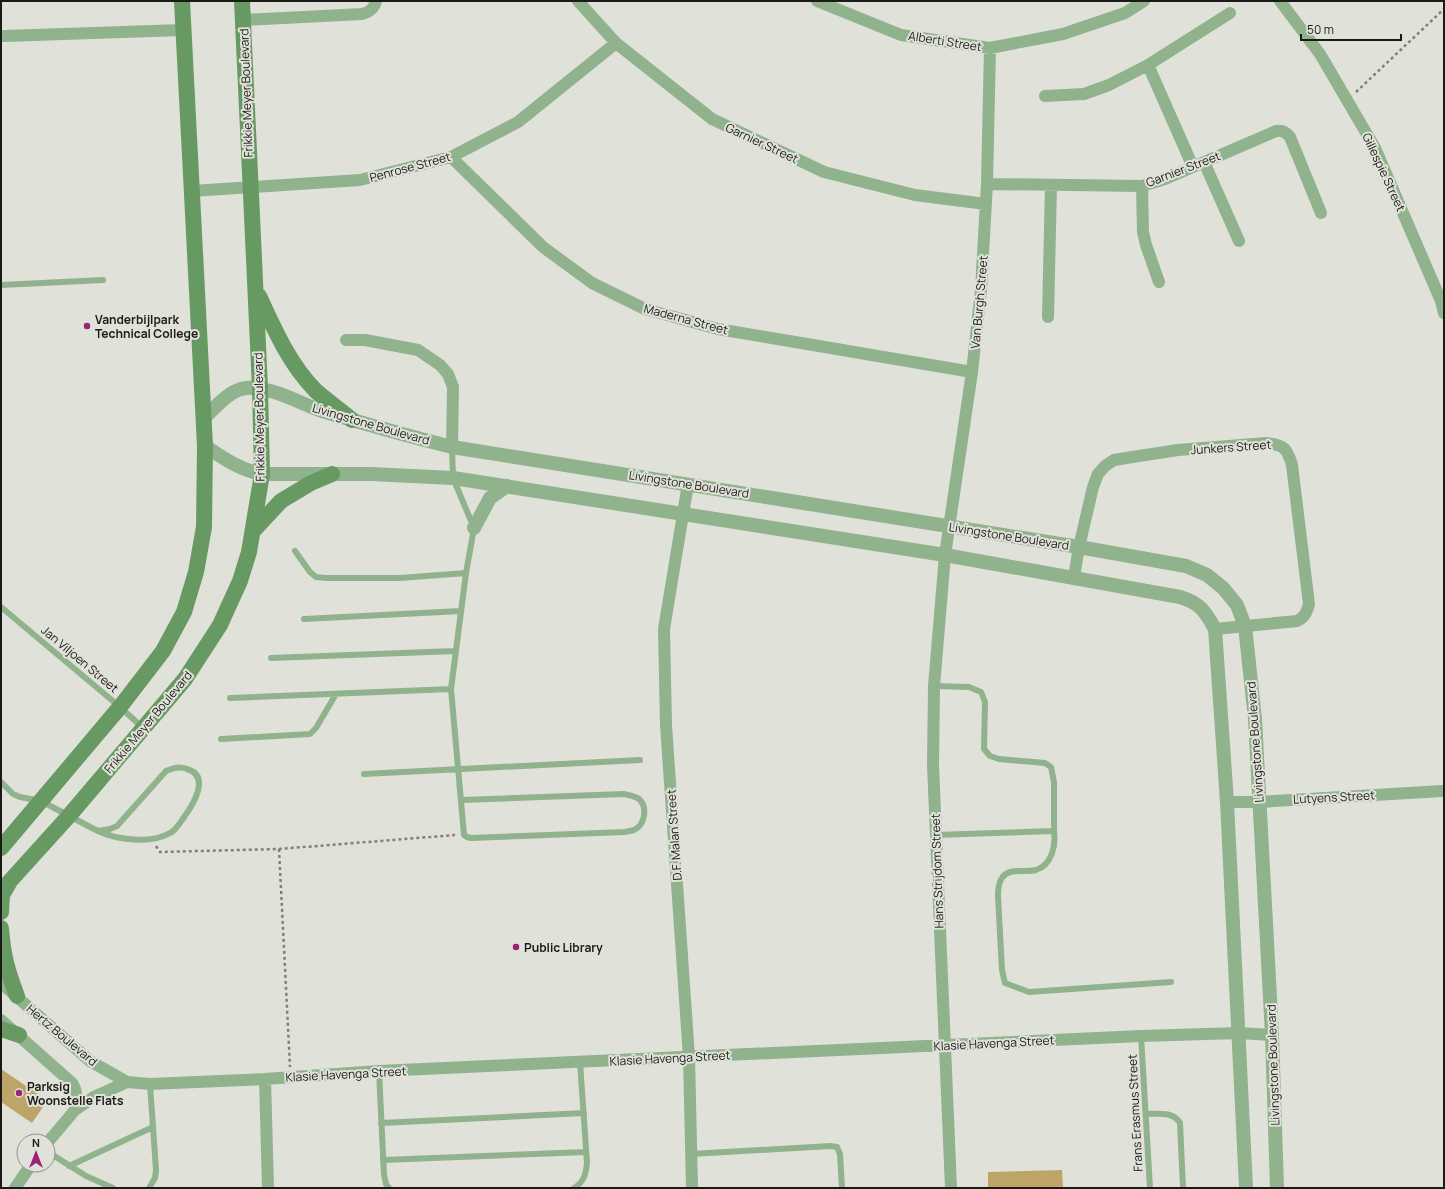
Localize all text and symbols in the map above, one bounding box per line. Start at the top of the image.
scale bar [1301,16,1401,42]
text: 50 m [1307,21,1334,38]
street label: Alberti Street [907,27,983,55]
street label: Frikkie Meyer Boulevard [235,28,257,158]
street label: Garnier Street [723,119,801,167]
street label: Gillespie Street [1358,130,1410,214]
street label: Garnier Street [1143,147,1223,191]
street label: Penrose Street [368,148,453,186]
street label: Van Burgh Street [966,255,992,349]
street label: Maderna Street [642,300,730,338]
place label: Vanderbijlpark Technical College [95,311,198,342]
marker: Vanderbijlpark Technical College [82,321,92,331]
street label: Frikkie Meyer Boulevard [249,352,269,482]
street label: Livingstone Boulevard [310,399,432,449]
street label: Junkers Street [1190,436,1272,458]
street label: Livingstone Boulevard [628,466,750,502]
street label: Livingstone Boulevard [948,518,1070,554]
street label: Jan Viljoen Street [38,622,122,697]
street label: Frikkie Meyer Boulevard [100,667,196,777]
street label: Livingstone Boulevard [1242,681,1268,803]
street label: Lutyens Street [1293,786,1376,808]
street label: D.F. Malan Street [662,789,686,881]
street label: Hans Strijdom Street [926,813,948,929]
place label: Public Library [524,939,603,956]
marker: Public Library [511,942,521,952]
street label: Hertz Boulevard [23,1000,101,1070]
street label: Livingstone Boulevard [1262,1004,1284,1126]
street label: Klasie Havenga Street [933,1031,1055,1055]
street label: Klasie Havenga Street [609,1046,731,1070]
street label: Frans Erasmus Street [1123,1054,1147,1172]
street label: Klasie Havenga Street [285,1062,407,1086]
place label: Parksig Woonstelle Flats [27,1078,124,1109]
marker: Parksig Woonstelle Flats [14,1088,24,1098]
north arrow [16,1133,56,1173]
text: N [32,1135,40,1150]

